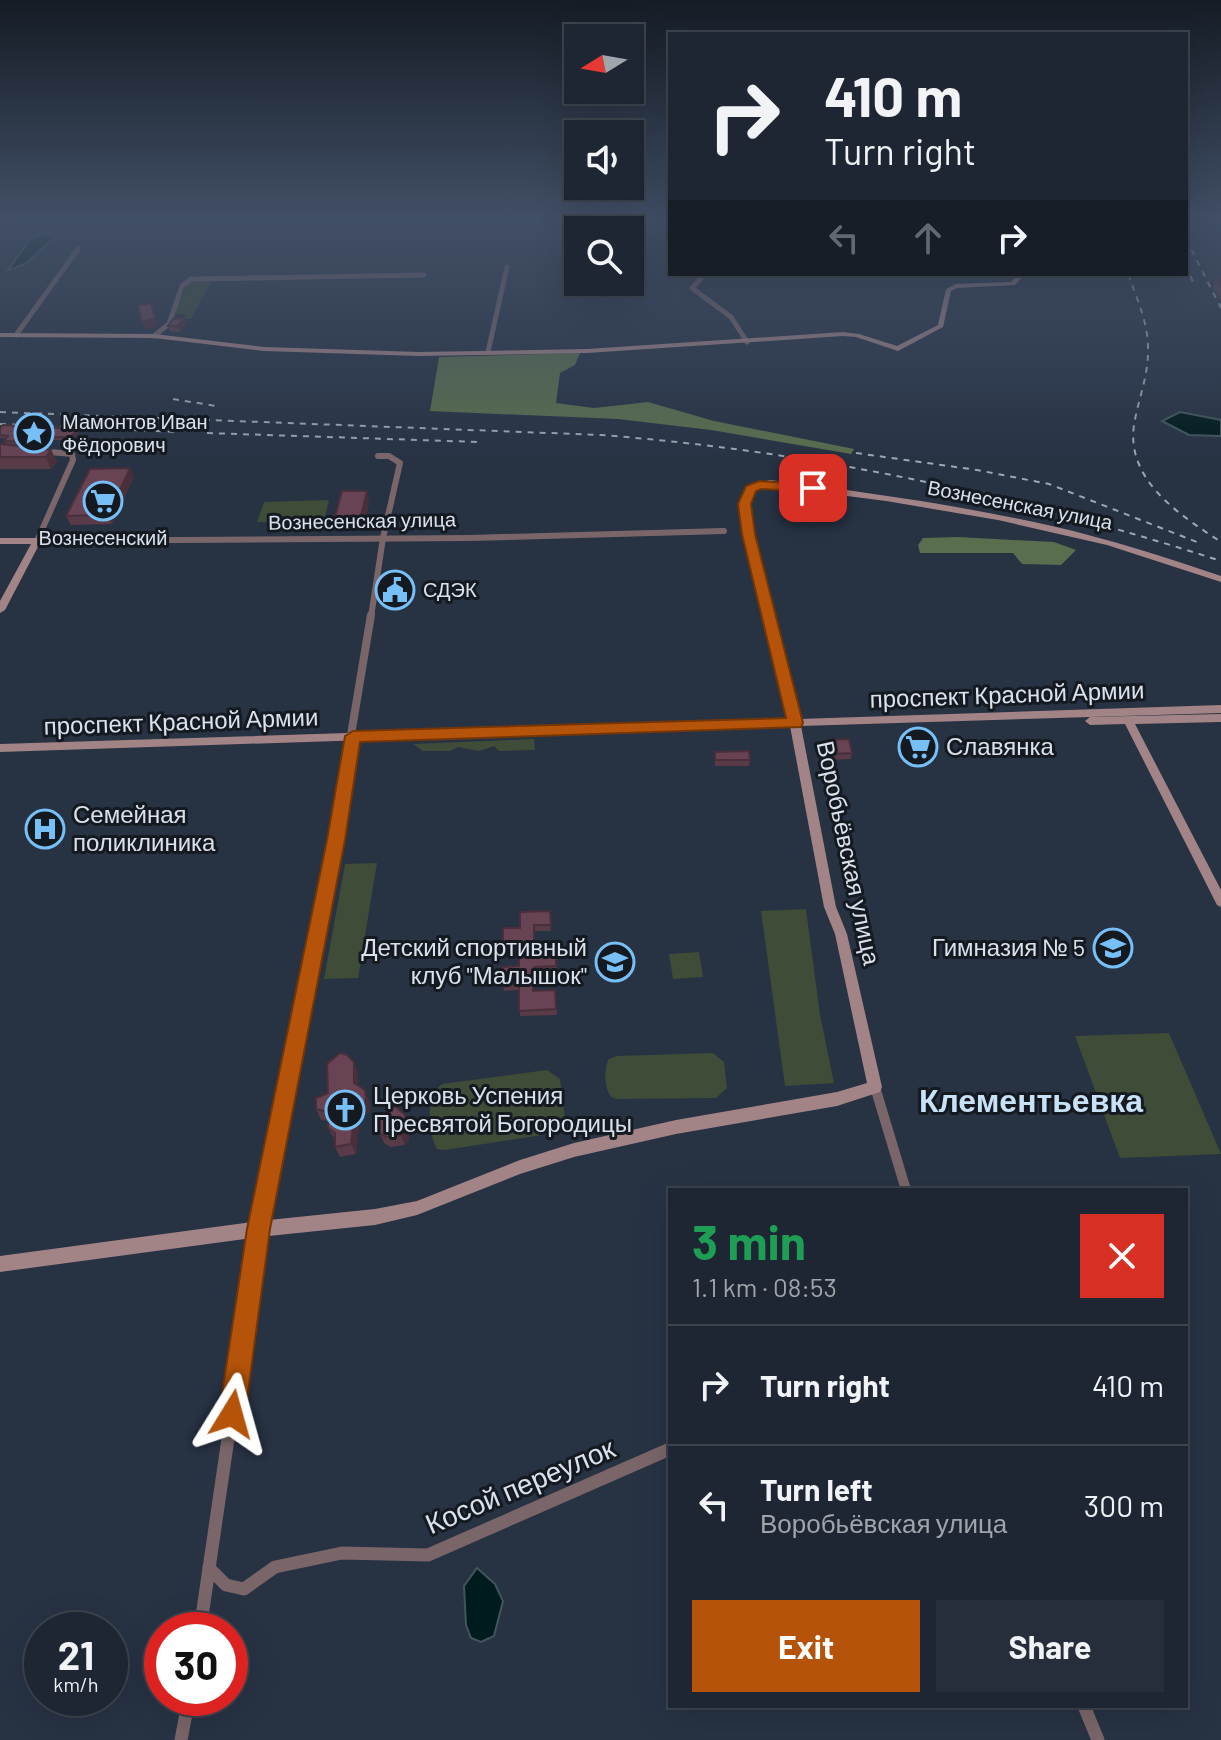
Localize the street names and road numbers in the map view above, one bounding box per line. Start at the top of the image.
street label: Вознесенская улица [926,474,1116,534]
street label: Вознесенская улица [268,506,457,534]
street label: проспект Красной Армии [869,674,1145,713]
street label: проспект Красной Армии [43,701,319,740]
street label: Воробьёвская улица [812,738,888,968]
street label: Косой переулок [420,1430,620,1540]

